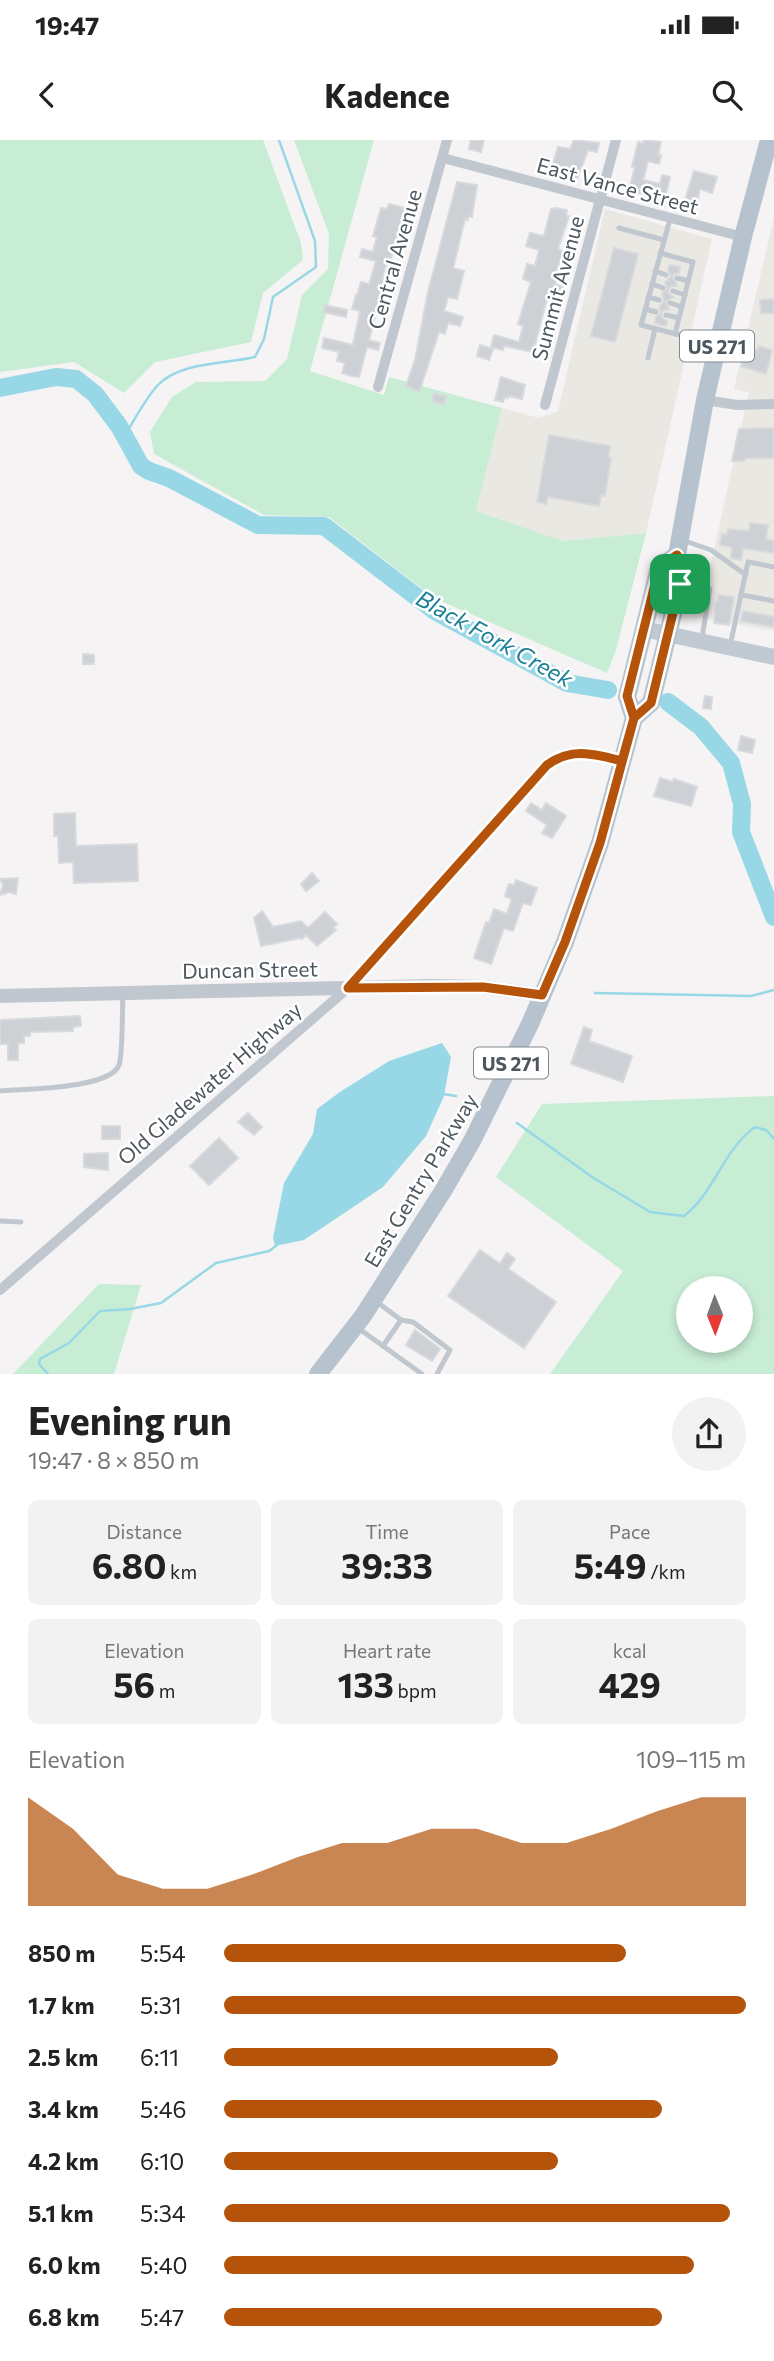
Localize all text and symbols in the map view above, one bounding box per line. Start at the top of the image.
text: 19:47 [35,9,99,40]
text: Kadence [324,75,450,115]
icon: back [28,76,66,114]
icon: search [708,76,746,114]
street label: East Vance Street [534,151,702,219]
street label: Central Avenue [362,186,426,332]
street label: Summit Avenue [526,213,588,363]
road number: US 271 [680,330,754,362]
pin [650,554,710,614]
icon: arrive [661,565,699,603]
water label: Black Fork Creek [412,583,579,693]
street label: Duncan Street [182,955,318,983]
street label: Old Gladewater Highway [112,996,306,1170]
road number: US 271 [474,1048,548,1079]
street label: East Gentry Parkway [358,1089,482,1271]
north arrow [676,1276,752,1353]
map controls [676,1276,753,1353]
text: Evening run [28,1396,232,1443]
button: share [672,1397,746,1471]
text: 19:47 · 8 × 850 m [28,1446,199,1474]
text: Distance [107,1520,182,1543]
text: Time [365,1520,409,1543]
text: Pace [609,1520,650,1543]
text: 6.80 [92,1543,166,1586]
text: 39:33 [341,1543,433,1586]
text: 5:49 [574,1543,647,1586]
text: km [166,1560,197,1583]
text: /km [647,1560,686,1583]
text: Elevation [104,1639,184,1662]
text: Heart rate [343,1639,431,1662]
text: kcal [613,1639,647,1662]
text: 56 [113,1662,155,1705]
text: 133 [337,1662,394,1705]
text: 429 [598,1662,661,1705]
text: m [155,1679,175,1702]
text: bpm [394,1679,437,1702]
text: Elevation [28,1745,125,1773]
text: 109–115 m [636,1745,746,1773]
text: 850 m [28,1939,95,1967]
text: 5:54 [140,1939,186,1967]
text: 1.7 km [28,1991,95,2019]
text: 5:31 [140,1991,182,2019]
text: 2.5 km [28,2043,98,2071]
text: 6:11 [140,2043,179,2071]
text: 3.4 km [28,2095,99,2123]
text: 5:46 [140,2095,186,2123]
text: 4.2 km [28,2147,99,2175]
text: 6:10 [140,2147,184,2175]
text: 5.1 km [28,2199,94,2227]
text: 5:34 [140,2199,186,2227]
text: 6.0 km [28,2251,101,2279]
text: 5:40 [140,2251,187,2279]
text: 6.8 km [28,2303,100,2331]
text: 5:47 [140,2303,184,2331]

